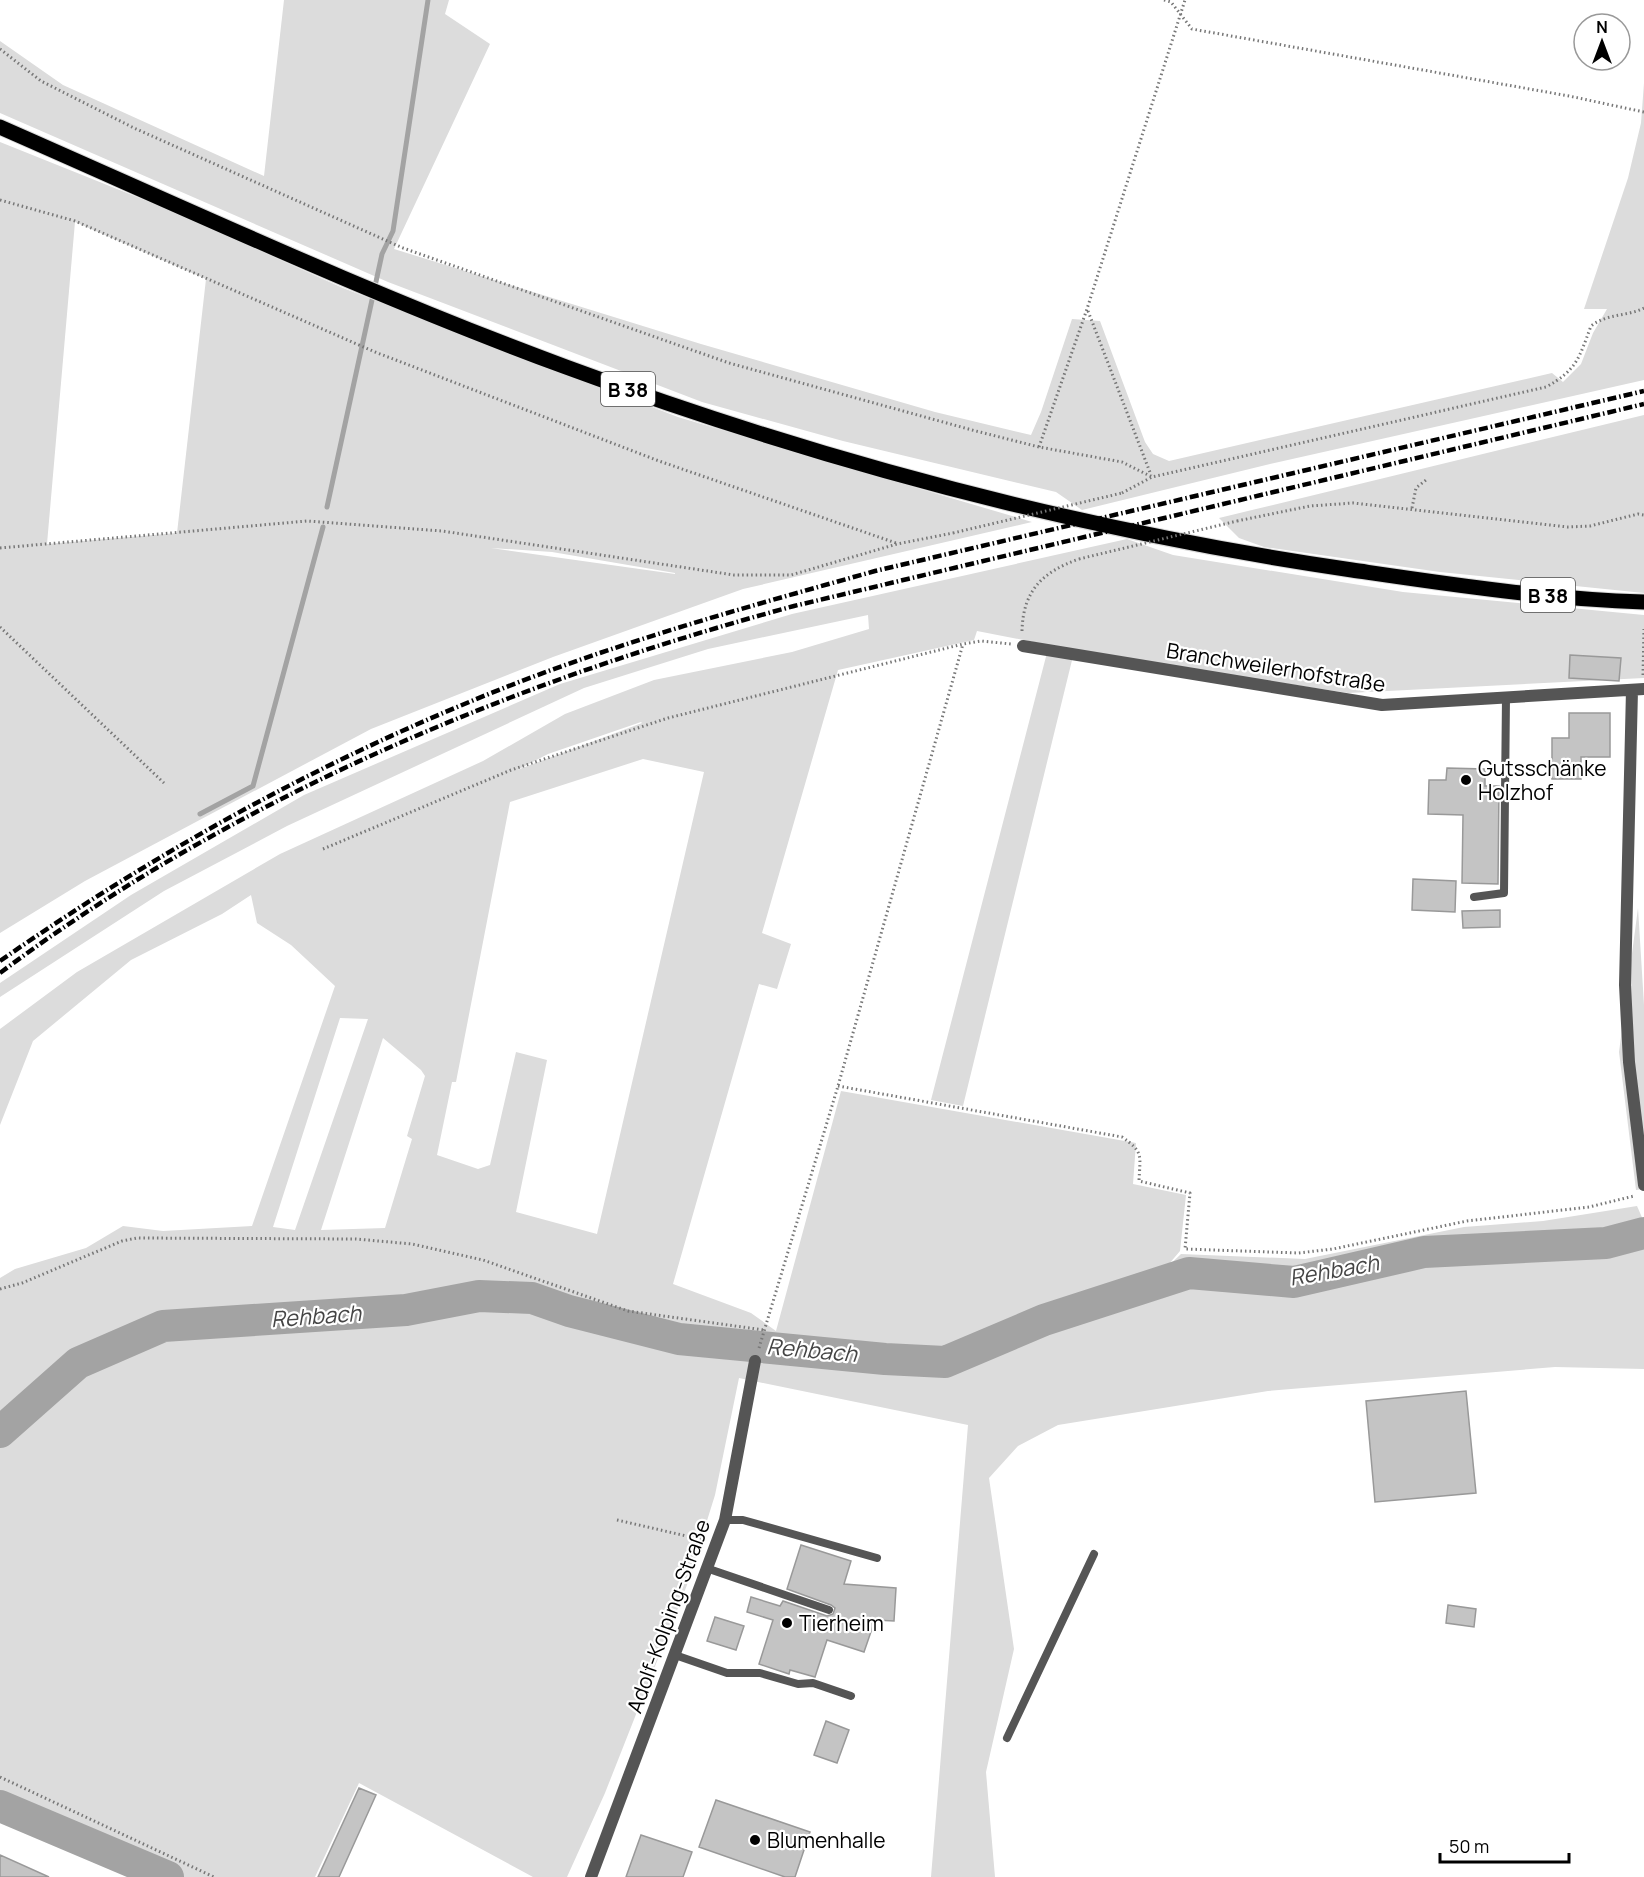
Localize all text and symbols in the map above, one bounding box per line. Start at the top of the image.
north arrow [1572,12,1632,72]
text: N [1596,16,1608,38]
road number: B 38 [601,372,655,406]
road number: B 38 [1521,578,1575,612]
street label: Branchweilerhofstraße [1165,636,1387,698]
place label: Gutsschänke Holzhof [1478,754,1606,806]
marker: Gutsschänke Holzhof [1459,773,1473,787]
water label: Rehbach [1287,1247,1382,1293]
water label: Rehbach [270,1298,363,1334]
water label: Rehbach [766,1331,859,1369]
street label: Adolf-Kolping-Straße [620,1515,716,1717]
place label: Tierheim [799,1609,884,1637]
marker: Tierheim [780,1616,794,1630]
place label: Blumenhalle [767,1826,886,1854]
scale bar [1440,1826,1569,1864]
marker: Blumenhalle [748,1833,762,1847]
text: 50 m [1449,1834,1489,1858]

